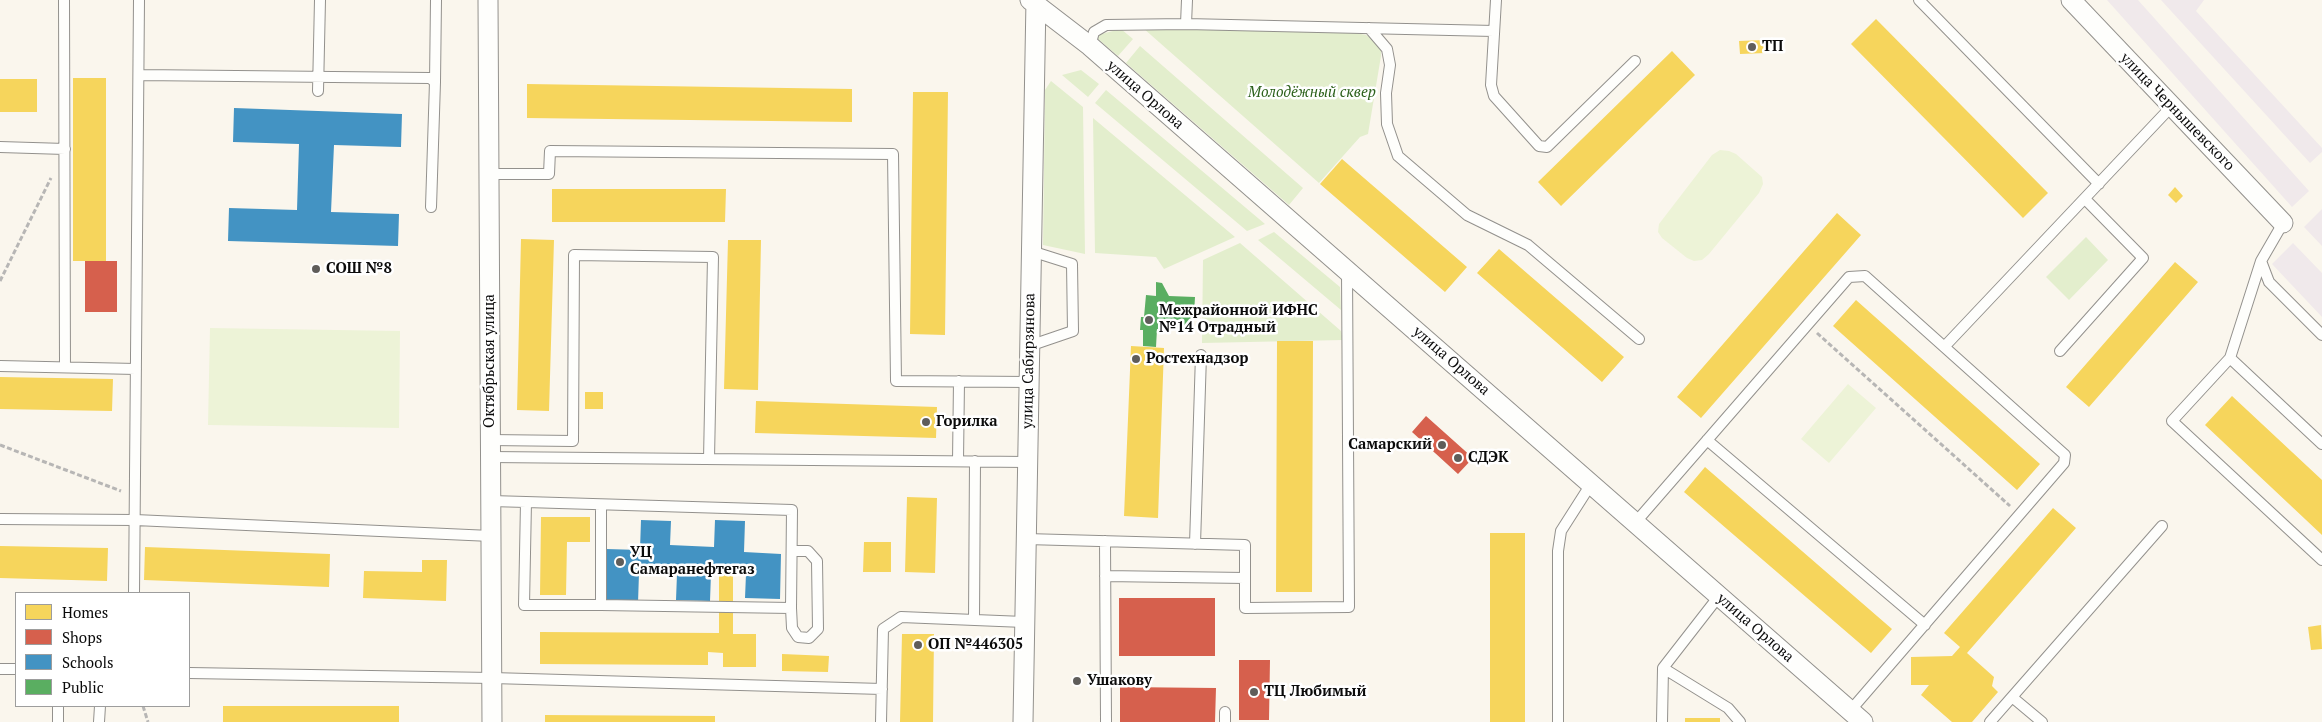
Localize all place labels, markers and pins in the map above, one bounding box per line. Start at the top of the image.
place label: ТП [1762,38,1783,56]
marker: ТП [1746,41,1758,53]
place label: СОШ №8 [326,260,392,278]
marker: СОШ №8 [310,263,322,275]
place label: Межрайонной ИФНС №14 Отрадный [1159,302,1318,337]
marker: Межрайонной ИФНС №14 Отрадный [1143,314,1155,326]
place label: Ростехнадзор [1146,350,1248,368]
marker: Ростехнадзор [1130,353,1142,365]
place label: Горилка [936,413,998,431]
marker: Горилка [920,416,932,428]
place label: Самарский [1348,436,1432,454]
marker: Самарский [1436,439,1448,451]
place label: СДЭК [1468,449,1509,467]
marker: СДЭК [1452,452,1464,464]
place label: УЦ Самаранефтегаз [630,544,755,579]
marker: УЦ Самаранефтегаз [614,556,626,568]
place label: ОП №446305 [928,636,1023,654]
marker: ОП №446305 [912,639,924,651]
place label: Ушакову [1087,672,1152,690]
marker: Ушакову [1071,675,1083,687]
place label: ТЦ Любимый [1264,683,1367,701]
marker: ТЦ Любимый [1248,686,1260,698]

